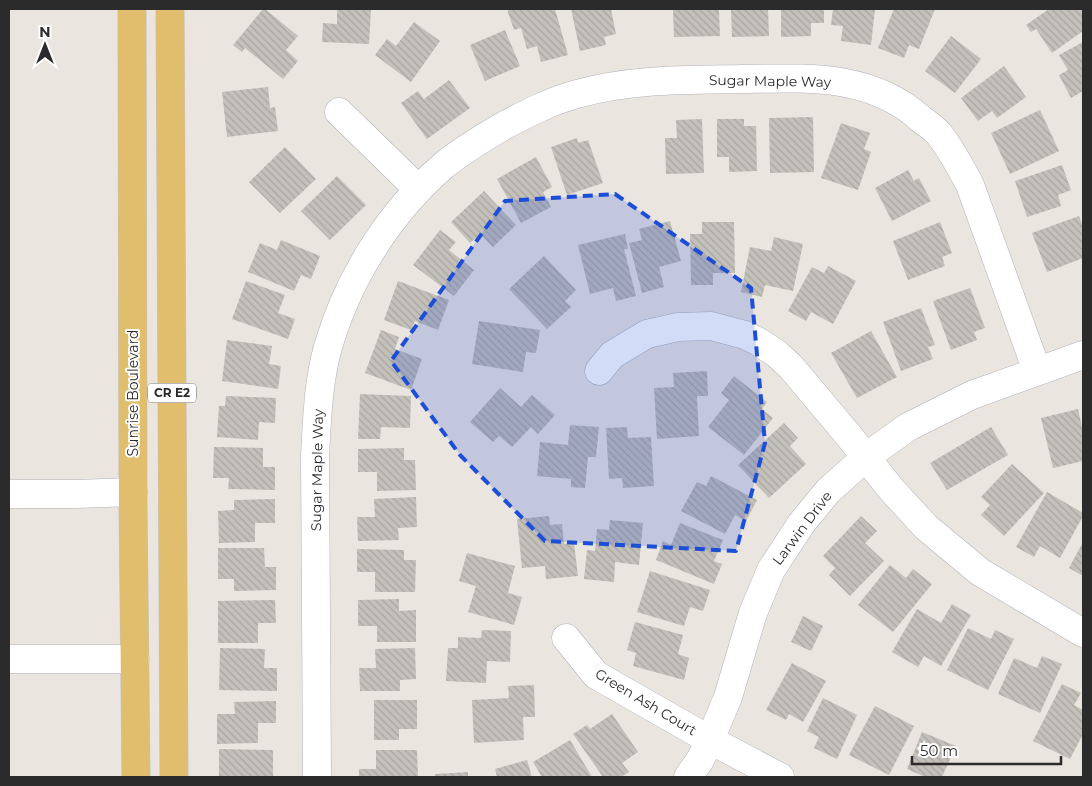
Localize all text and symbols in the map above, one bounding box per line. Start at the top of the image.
north arrow [20,20,70,70]
text: N [39,23,51,41]
street label: Sugar Maple Way [709,71,832,91]
street label: Sunrise Boulevard [124,329,142,457]
road number: CR E2 [148,383,196,402]
street label: Sugar Maple Way [307,408,327,531]
street label: Larwin Drive [768,487,836,569]
street label: Green Ash Court [592,665,700,740]
scale bar [912,734,1061,766]
text: 50 m [920,741,958,760]

